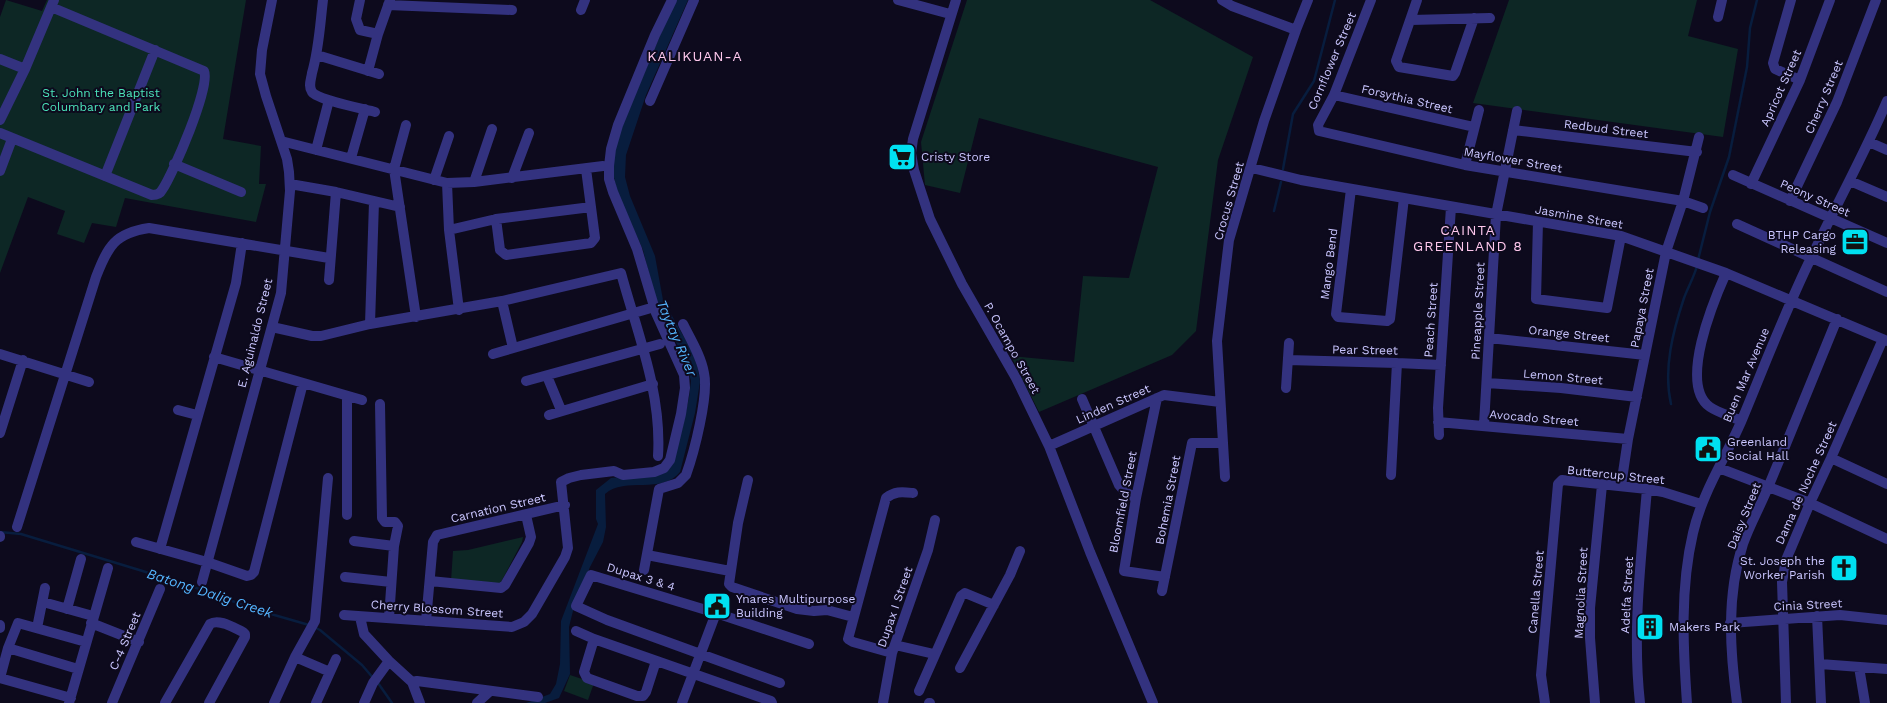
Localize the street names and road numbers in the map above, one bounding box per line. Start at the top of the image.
street label: Cornflower Street [1305,10,1359,112]
street label: Apricot Street [1758,47,1804,129]
street label: Cherry Street [1802,58,1846,136]
street label: Forsythia Street [1360,82,1454,116]
street label: Redbud Street [1563,117,1649,141]
street label: Mayflower Street [1463,144,1563,176]
street label: Crocus Street [1211,160,1247,242]
street label: Peony Street [1778,176,1852,220]
street label: Jasmine Street [1534,202,1624,232]
street label: Mango Bend [1318,228,1340,300]
street label: Pineapple Street [1468,262,1488,360]
street label: Papaya Street [1627,267,1657,349]
street label: E. Aguinaldo Street [235,277,275,389]
street label: Peach Street [1421,282,1441,358]
street label: P. Ocampo Street [981,300,1043,396]
street label: Orange Street [1528,323,1610,345]
street label: Buen Mar Avenue [1720,326,1772,424]
street label: Pear Street [1332,342,1398,358]
street label: Lemon Street [1522,367,1604,387]
street label: Linden Street [1074,381,1152,427]
street label: Avocado Street [1489,407,1579,429]
street label: Dama de Noche Street [1773,419,1839,547]
street label: Bloomfield Street [1106,450,1140,554]
street label: Bohemia Street [1152,454,1184,546]
street label: Buttercup Street [1567,463,1665,487]
street label: Daisy Street [1724,481,1764,551]
street label: Carnation Street [449,490,547,526]
street label: Magnolia Street [1572,547,1590,639]
street label: Canella Street [1525,550,1547,634]
street label: Adelfa Street [1618,556,1636,634]
street label: Dupax 3 & 4 [605,560,677,594]
street label: Dupax I Street [875,565,915,649]
street label: Cinia Street [1773,596,1843,614]
street label: Cherry Blossom Street [370,597,504,621]
street label: C-4 Street [106,610,144,672]

